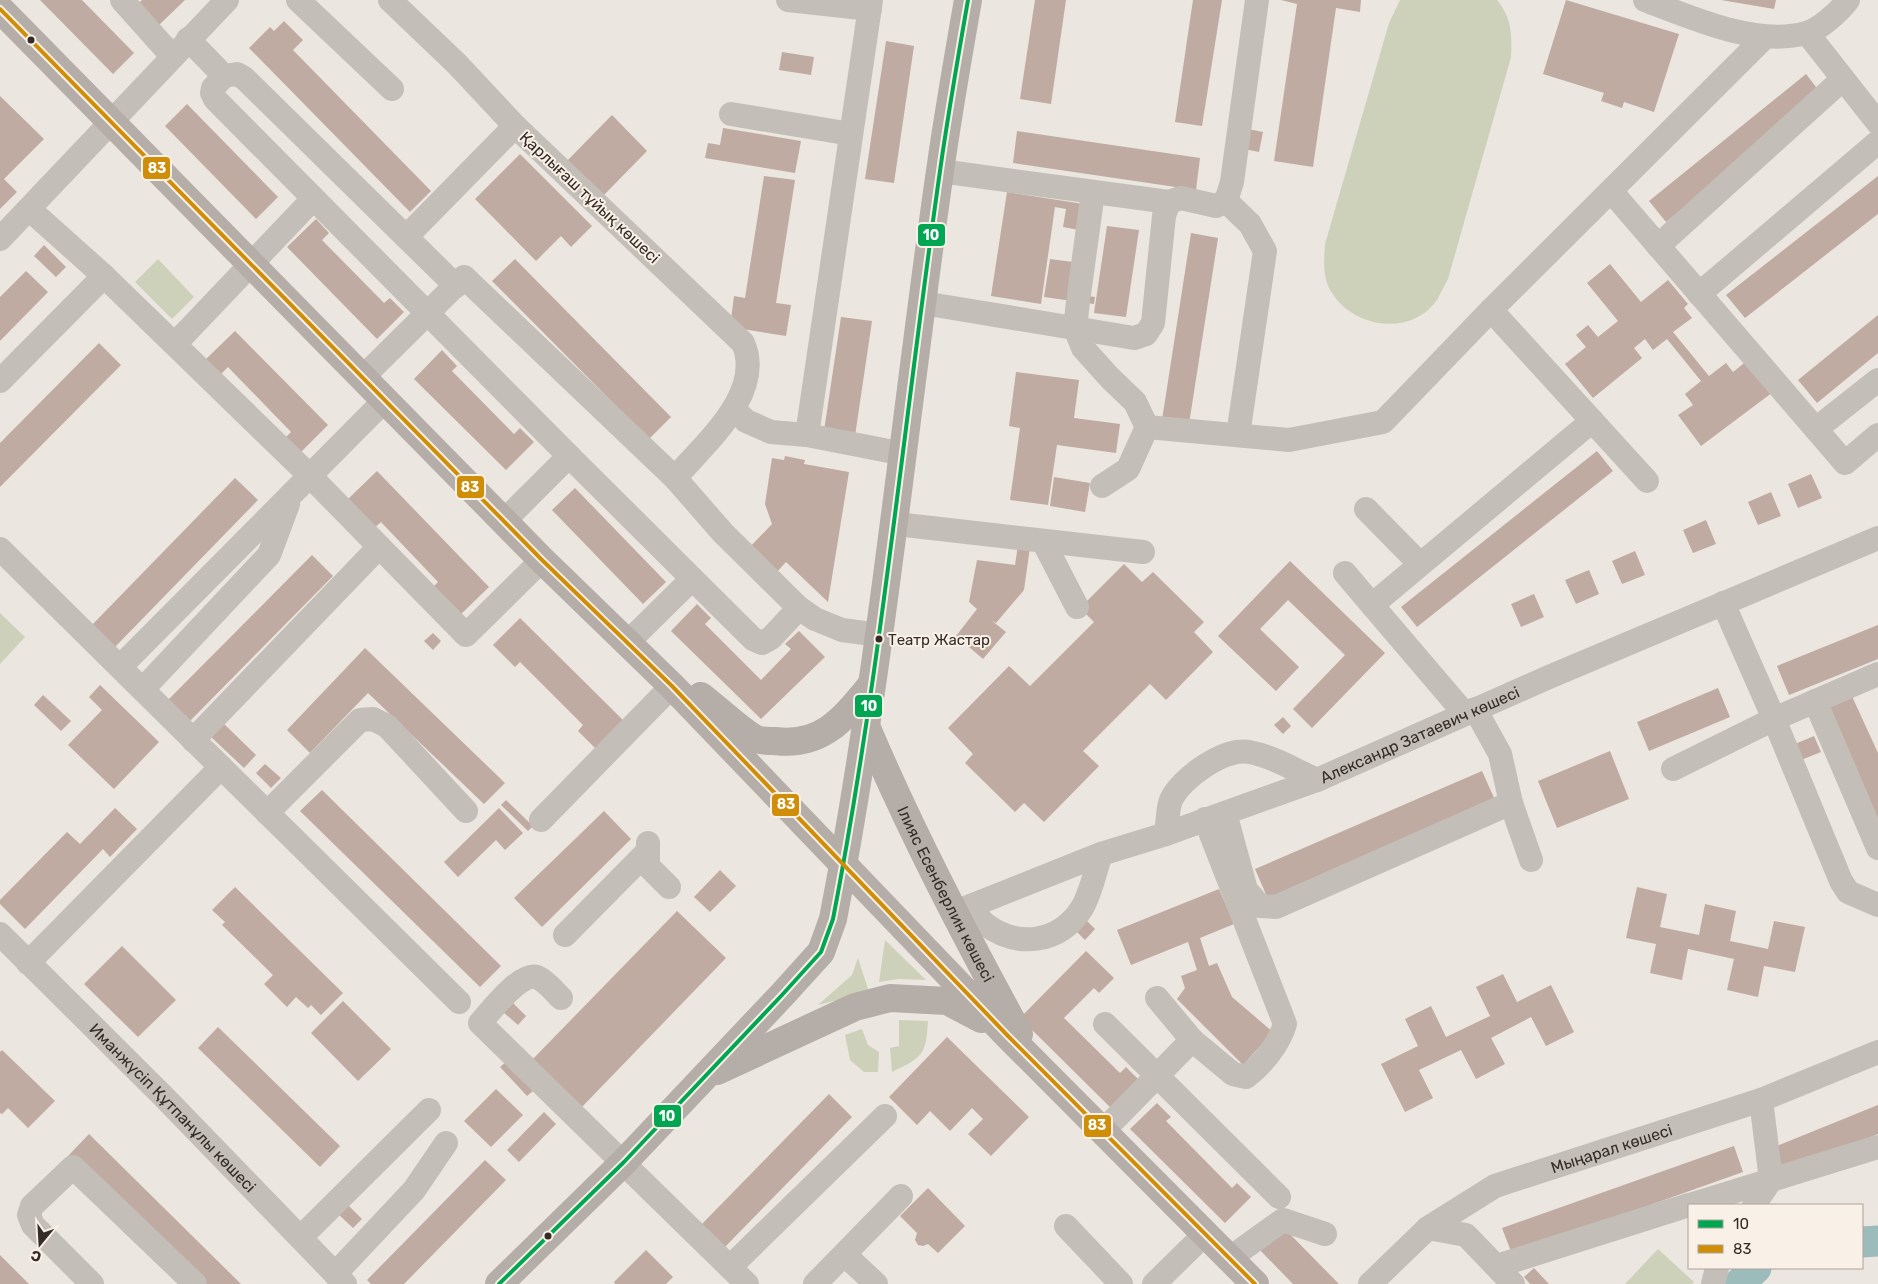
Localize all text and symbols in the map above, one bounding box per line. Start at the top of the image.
unlabelled marker [26,35,36,45]
street label: Қарлығаш тұйық көшесі [516,128,664,267]
line badge: 83 [142,156,171,180]
text: 83 [148,160,166,177]
line badge: 10 [917,223,946,247]
text: 10 [923,227,939,244]
line badge: 83 [456,475,485,499]
text: 83 [461,479,479,496]
place label: Театр Жастар [888,631,990,649]
marker: Театр Жастар [874,634,884,644]
street label: Александр Затаевич көшесі [1317,682,1522,787]
line badge: 10 [854,694,883,718]
text: 10 [861,698,877,715]
line badge: 83 [771,793,800,817]
text: 83 [777,796,795,813]
street label: Ілияс Есенберлин көшесі [893,803,998,985]
street label: Иманжүсіп Құтпанұлы көшесі [85,1019,260,1196]
line badge: 10 [653,1104,682,1128]
text: 10 [659,1108,675,1125]
line badge: 83 [1083,1114,1112,1138]
text: 83 [1088,1117,1106,1134]
street label: Мыңарал көшесі [1548,1120,1675,1177]
legend [1688,1204,1863,1269]
text: 10 [1733,1215,1749,1233]
north arrow [15,1219,65,1269]
unlabelled marker [543,1231,553,1241]
text: 83 [1733,1240,1752,1258]
text: С [29,1246,43,1265]

